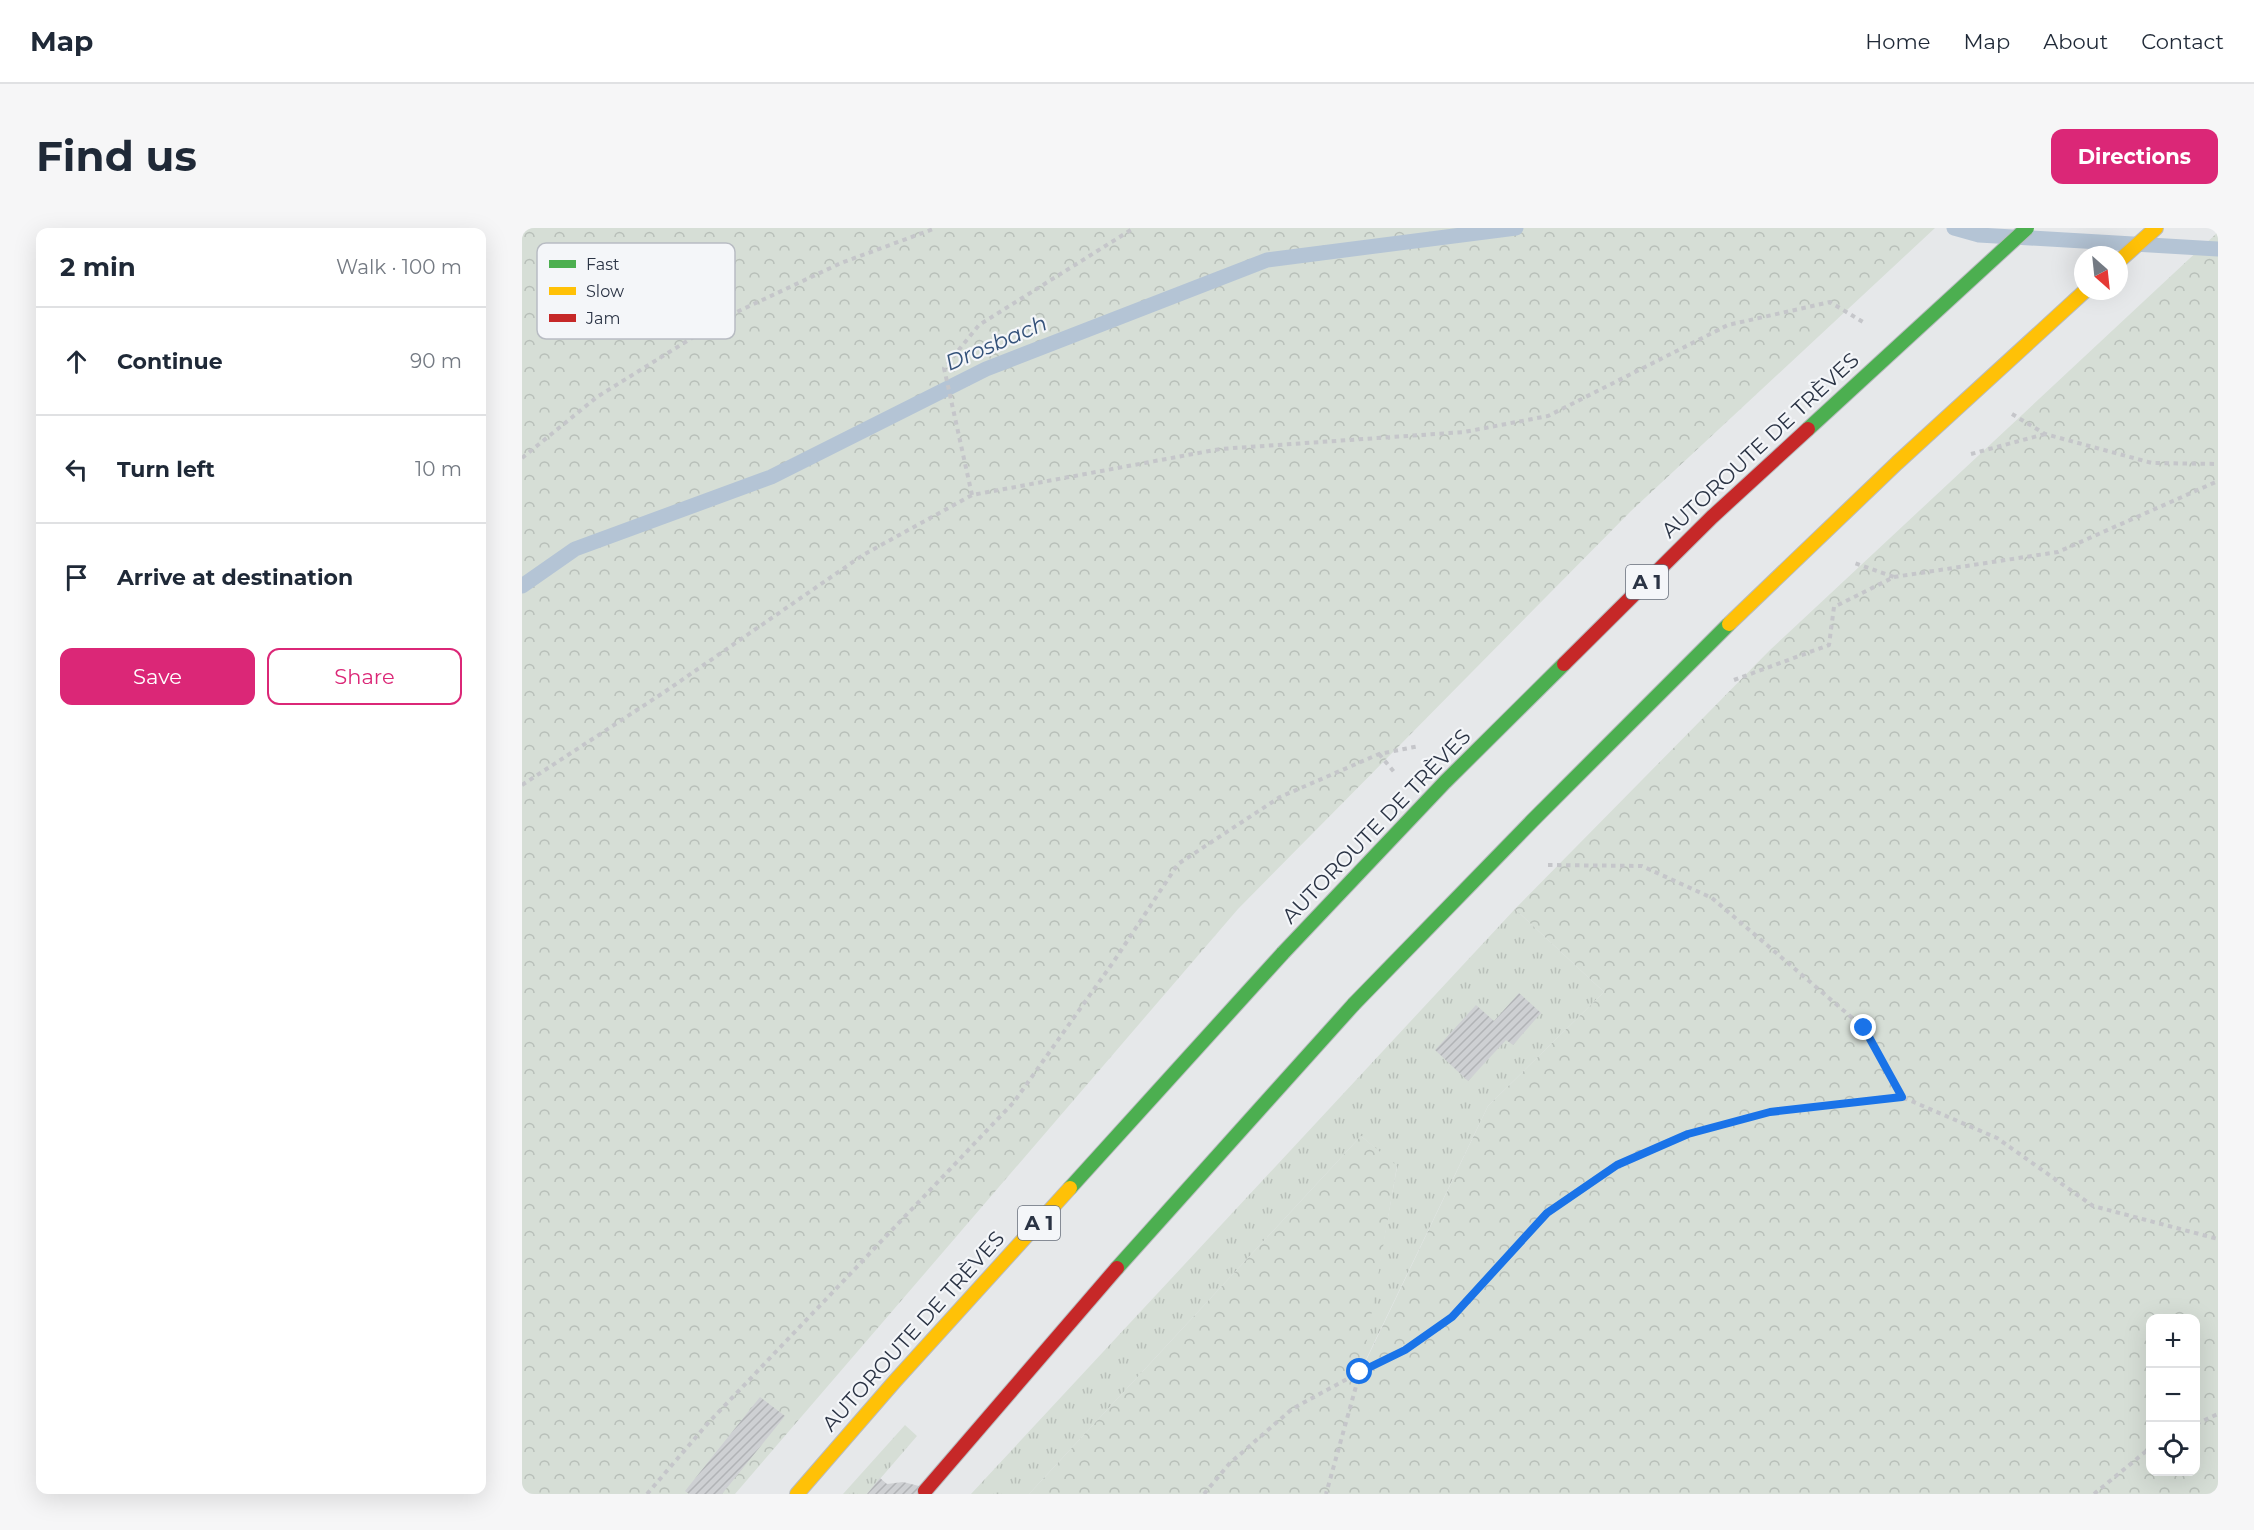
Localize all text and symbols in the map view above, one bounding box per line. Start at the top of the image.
text: Map [30,24,93,58]
text: Home [1865,29,1930,54]
text: Map [1963,29,2010,54]
text: About [2043,29,2108,54]
text: Contact [2141,29,2224,54]
button: Directions [2051,129,2218,184]
text: Find us [36,130,197,182]
legend [537,243,735,339]
north arrow [2074,246,2128,300]
text: 2 min [60,251,136,283]
text: Walk · 100 m [336,255,462,279]
text: Fast [586,255,620,274]
text: Slow [586,282,624,301]
text: Jam [585,309,620,328]
water label: Drosbach [941,309,1051,377]
icon: ahead [60,345,93,378]
street label: AUTOROUTE DE TRÈVES [1656,347,1864,543]
text: Continue [117,348,223,375]
text: 90 m [410,349,462,373]
icon: left [60,453,93,486]
text: Turn left [117,456,215,483]
text: 10 m [415,457,462,481]
icon: arrive [60,561,93,594]
text: Arrive at destination [117,564,353,591]
road number: A 1 [1626,565,1668,599]
button: Save [60,648,255,705]
button: Share [267,648,462,705]
street label: AUTOROUTE DE TRÈVES [1277,724,1475,928]
route end [1850,1014,1876,1040]
road number: A 1 [1018,1206,1060,1240]
street label: AUTOROUTE DE TRÈVES [817,1226,1009,1436]
map controls [2146,1314,2200,1476]
button: + [2146,1314,2200,1368]
route start [1346,1358,1372,1384]
button: − [2146,1368,2200,1422]
button: locate [2146,1422,2200,1476]

